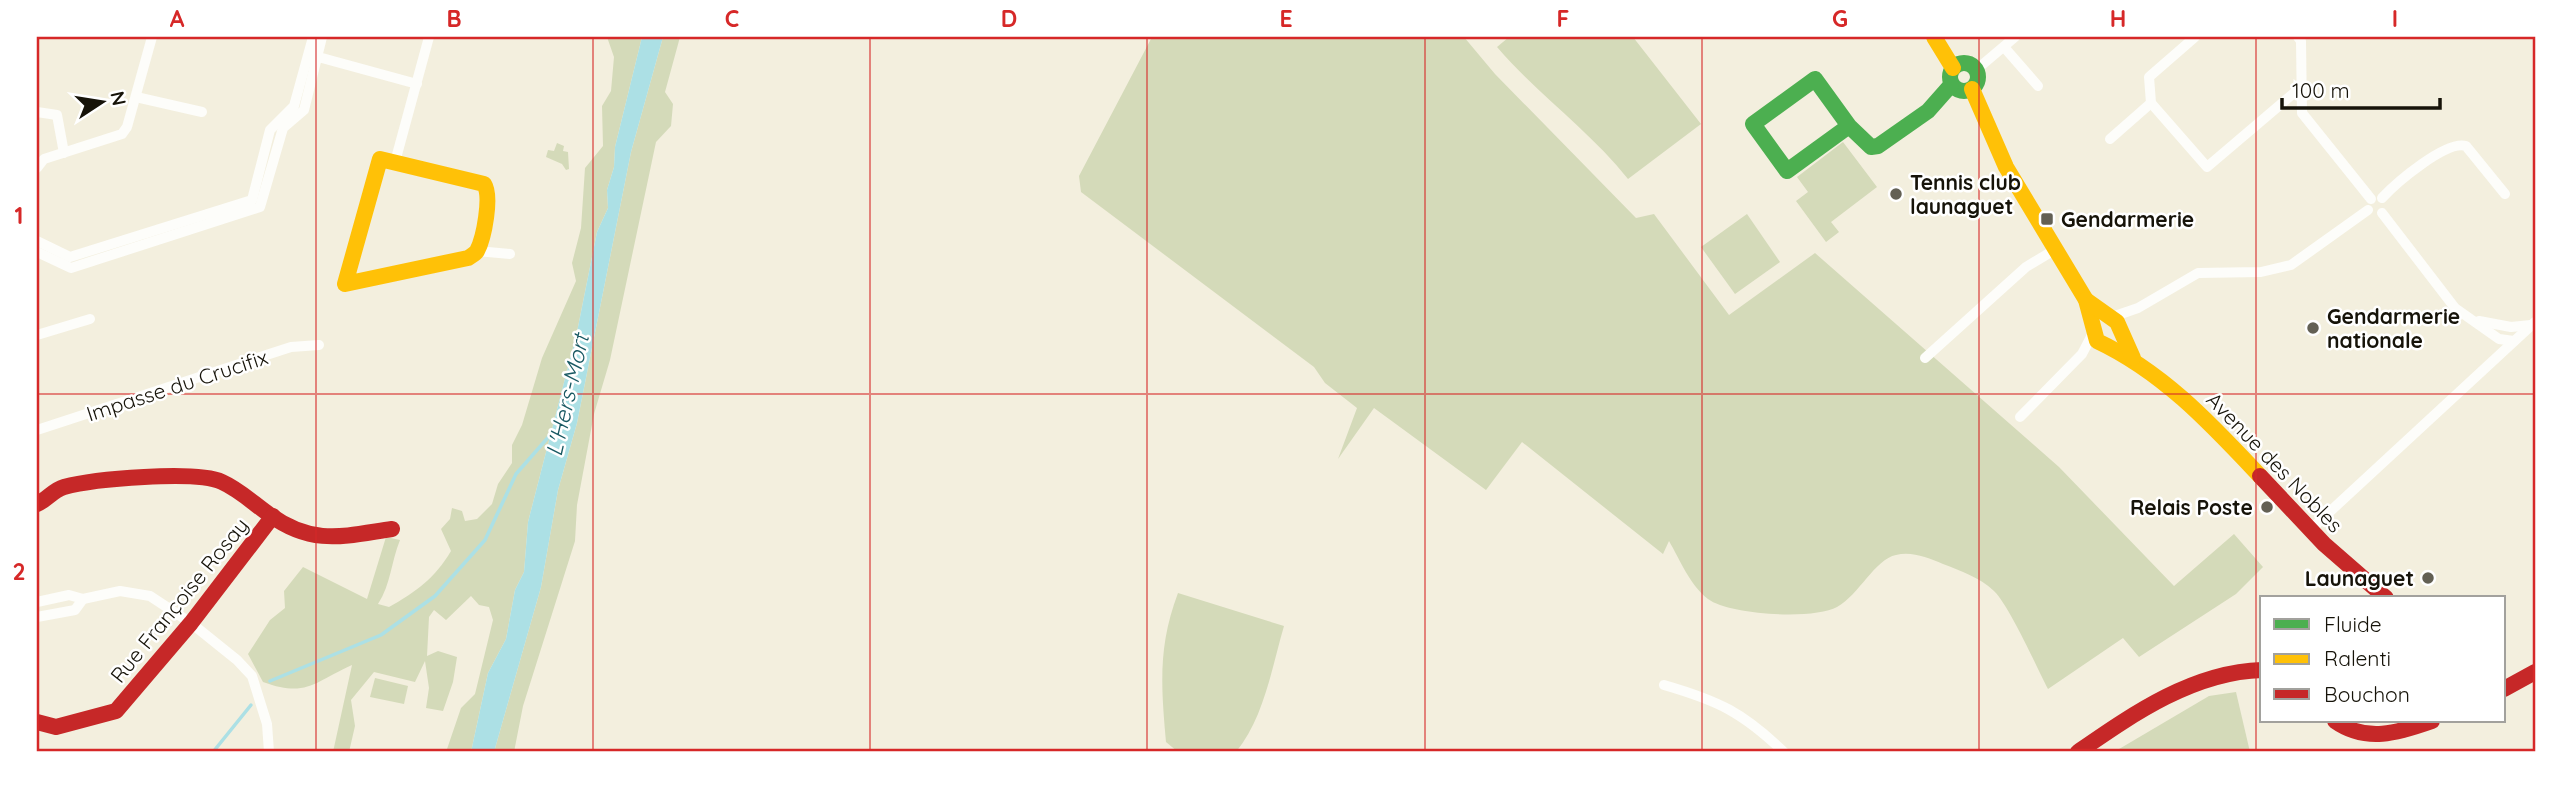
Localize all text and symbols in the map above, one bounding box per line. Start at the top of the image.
text: A [170,4,185,33]
text: B [446,4,462,33]
text: C [725,4,739,33]
text: D [1001,4,1017,33]
text: E [1279,4,1293,33]
text: F [1557,4,1569,33]
text: G [1832,4,1848,33]
text: H [2110,4,2126,33]
text: I [2392,4,2398,33]
north arrow [66,66,136,136]
scale bar [2282,66,2439,110]
text: 100 m [2292,77,2350,103]
text: N [105,89,132,108]
place label: Tennis club launaguet [1910,169,2021,219]
marker: Tennis club launaguet [1888,186,1904,202]
text: 1 [15,201,23,230]
place label: Gendarmerie [2061,206,2194,232]
marker: Gendarmerie [2039,211,2055,227]
place label: Gendarmerie nationale [2327,303,2460,353]
marker: Gendarmerie nationale [2305,320,2321,336]
water label: L'Hers-Mort [539,329,596,459]
street label: Impasse du Crucifix [83,343,271,427]
street label: Avenue des Nobles [2201,387,2349,537]
place label: Relais Poste [2130,494,2253,520]
marker: Relais Poste [2259,499,2275,515]
street label: Rue Françoise Rosay [105,512,253,688]
text: 2 [12,557,26,586]
place label: Launaguet [2305,565,2414,591]
marker: Launaguet [2420,570,2436,586]
legend [2260,596,2506,722]
text: Fluide [2324,611,2382,637]
text: Ralenti [2324,645,2391,671]
text: Bouchon [2324,681,2410,707]

